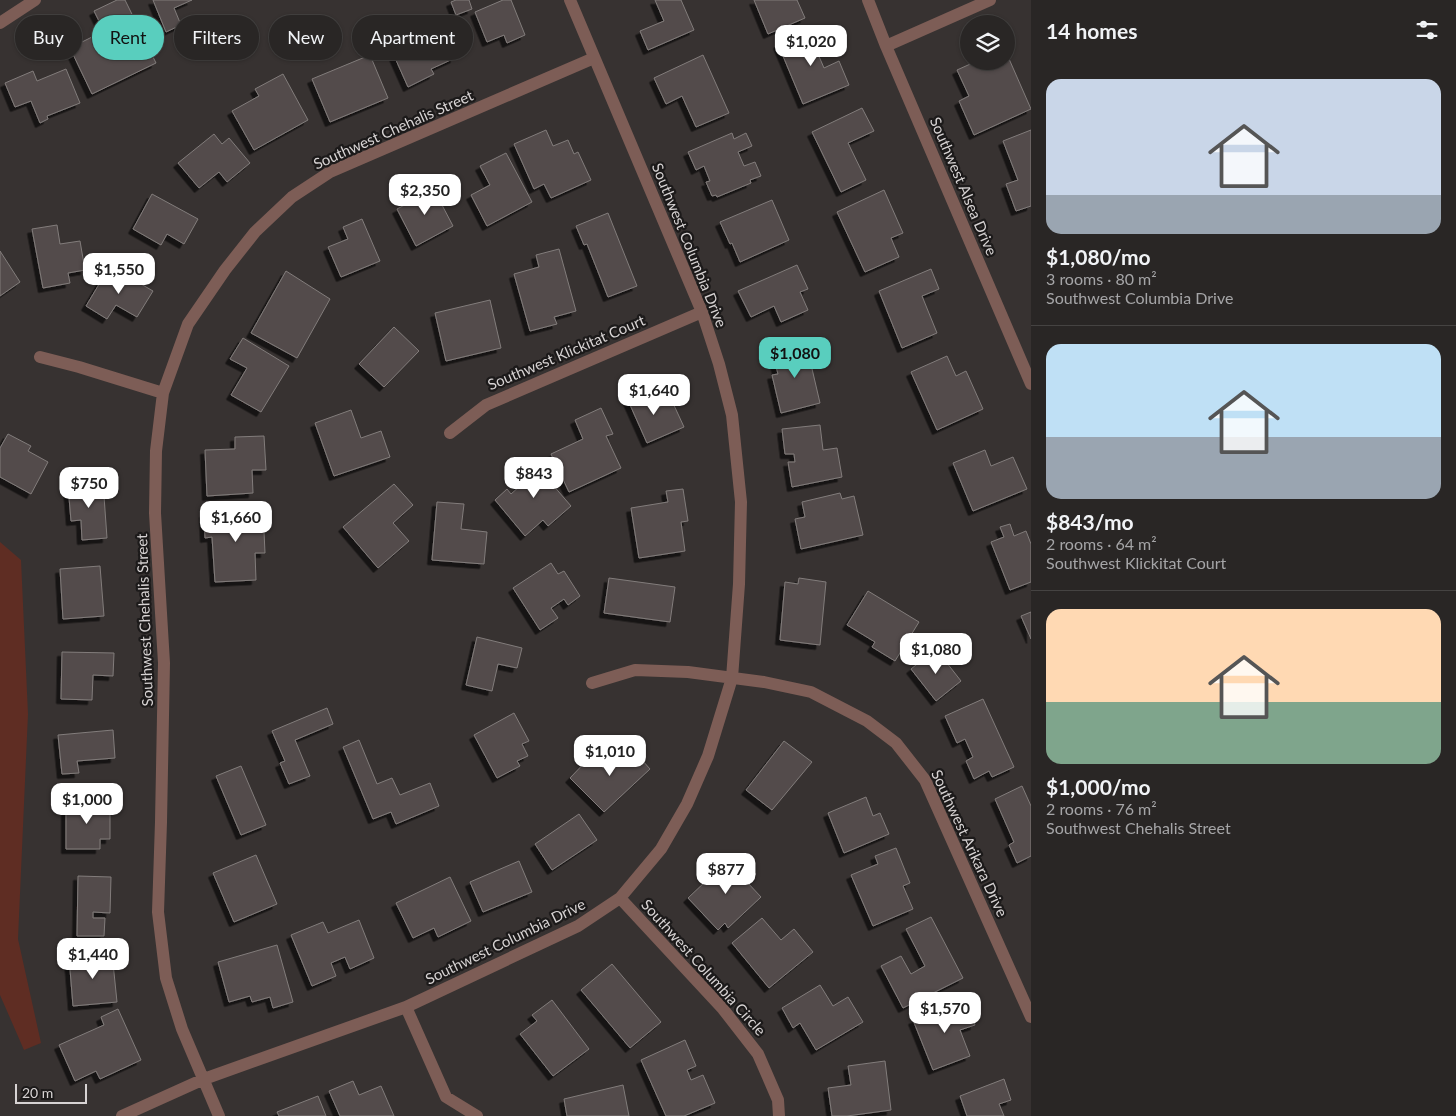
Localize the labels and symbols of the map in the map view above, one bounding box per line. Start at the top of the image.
pin: $1,020 [770,24,852,67]
street label: Southwest Chehalis Street [310,85,476,172]
street label: Southwest Alsea Drive [927,114,1001,258]
street label: Southwest Columbia Drive [649,160,731,330]
pin: $2,350 [384,174,466,216]
pin: $1,550 [78,252,160,295]
street label: Southwest Klickitat Court [485,310,648,393]
pin: $1,080 [754,336,836,379]
pin: $1,640 [613,374,695,416]
pin: $843 [504,456,564,499]
pin: $750 [59,466,119,509]
pin: $1,660 [195,500,277,543]
street label: Southwest Chehalis Street [132,533,156,707]
pin: $1,080 [895,632,977,675]
pin: $1,010 [569,734,651,777]
street label: Southwest Arikara Drive [928,767,1012,919]
pin: $1,000 [46,782,128,825]
pin: $877 [696,852,756,895]
street label: Southwest Columbia Drive [422,894,588,988]
street label: Southwest Columbia Circle [638,895,770,1039]
pin: $1,440 [52,938,134,980]
pin: $1,570 [904,992,986,1034]
scale bar [15,1081,88,1104]

